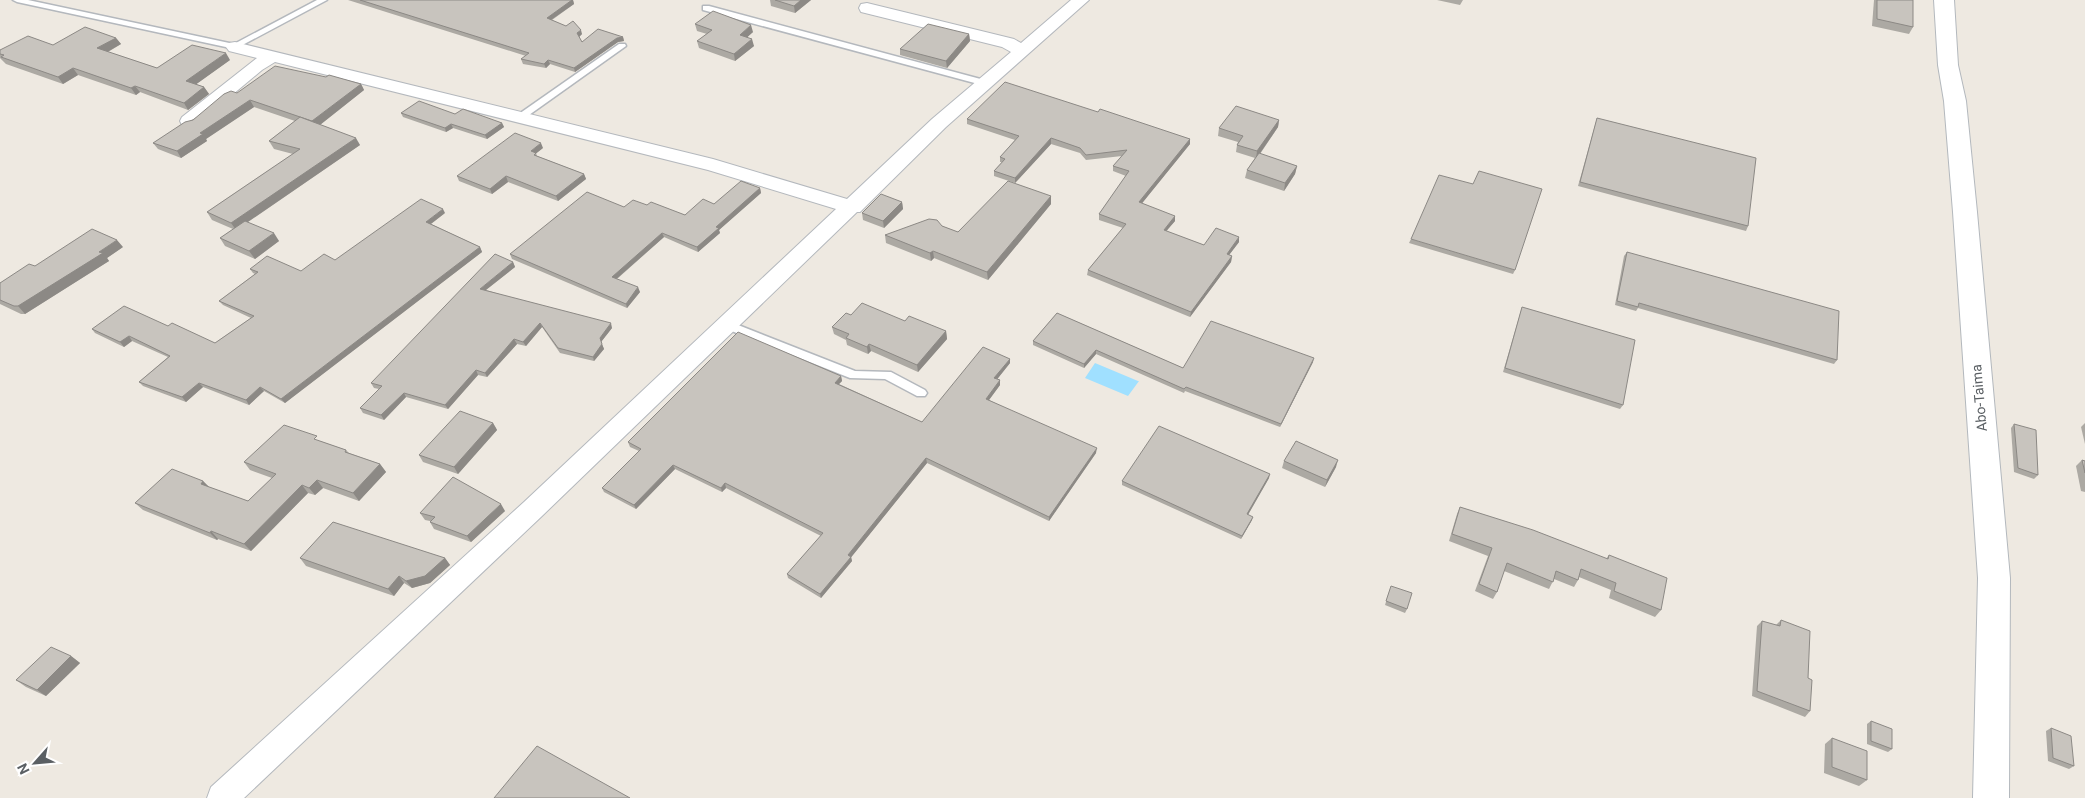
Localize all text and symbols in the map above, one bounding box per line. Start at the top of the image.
street label: Abo-Taima [1968,364,1990,432]
north arrow [10,738,60,788]
text: N [14,761,33,777]

